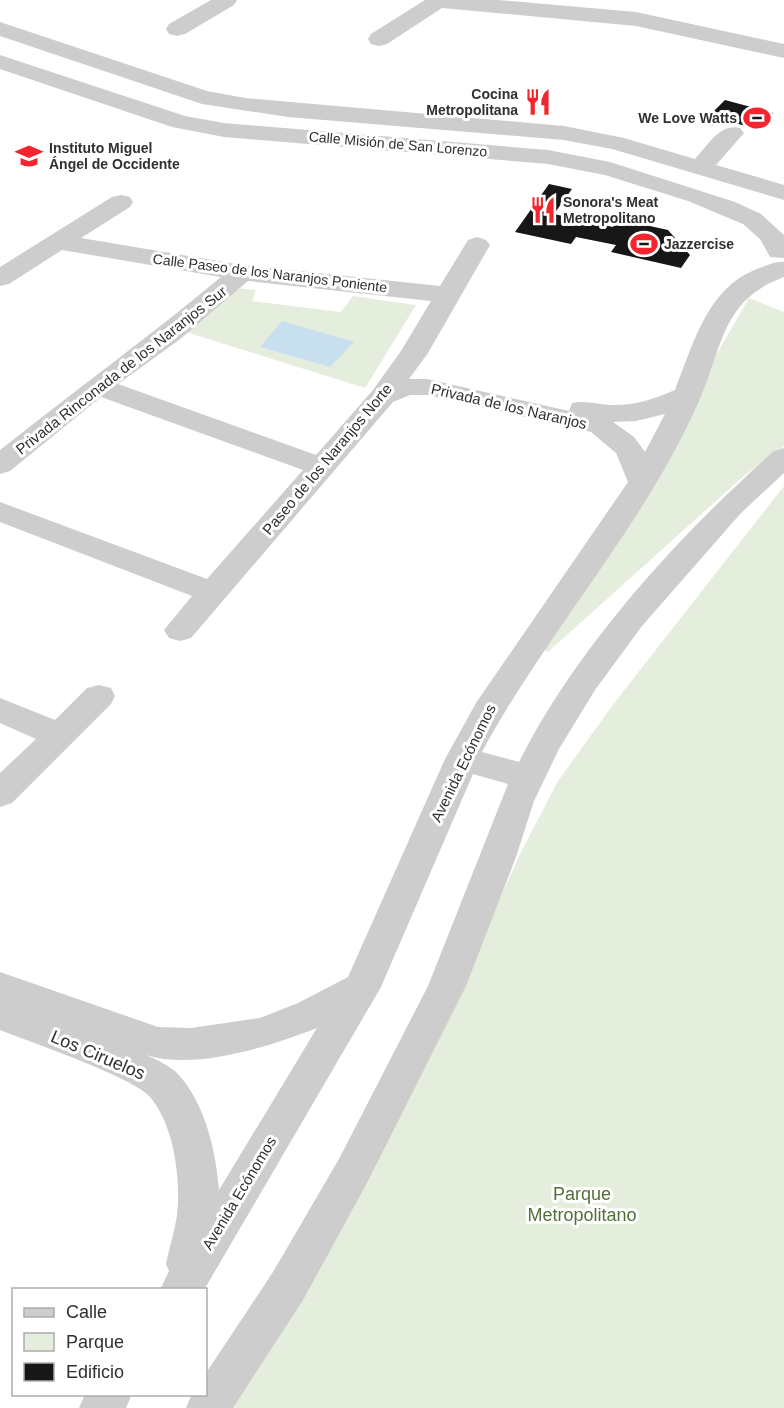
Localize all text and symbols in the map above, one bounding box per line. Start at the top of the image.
place label: Cocina Metropolitana [426,86,518,118]
restaurant icon: Cocina Metropolitana [523,87,553,117]
sports icon: We Love Watts [742,103,772,133]
place label: We Love Watts [638,110,737,126]
street label: Calle Misión de San Lorenzo [308,128,488,160]
place label: Instituto Miguel Ángel de Occidente [49,140,180,172]
school or university icon: Instituto Miguel Ángel de Occidente [14,141,44,171]
place label: Sonora's Meat Metropolitano [563,194,658,226]
restaurant icon: Sonora's Meat Metropolitano [528,195,558,225]
sports icon: Jazzercise [629,229,659,259]
place label: Jazzercise [664,236,734,252]
street label: Calle Paseo de los Naranjos Poniente [152,251,388,295]
street label: Privada Rinconada de los Naranjos Sur [12,282,230,458]
street label: Paseo de los Naranjos Norte [259,380,395,538]
street label: Privada de los Naranjos [429,380,589,432]
street label: Avenida Ecónomos [427,701,499,825]
street label: Los Ciruelos [48,1026,148,1084]
street label: Avenida Ecónomos [198,1133,280,1253]
park label: Parque Metropolitano [527,1184,637,1225]
legend [12,1288,207,1396]
text: Calle [66,1302,107,1322]
text: Parque [66,1332,124,1352]
text: Edificio [66,1362,124,1382]

